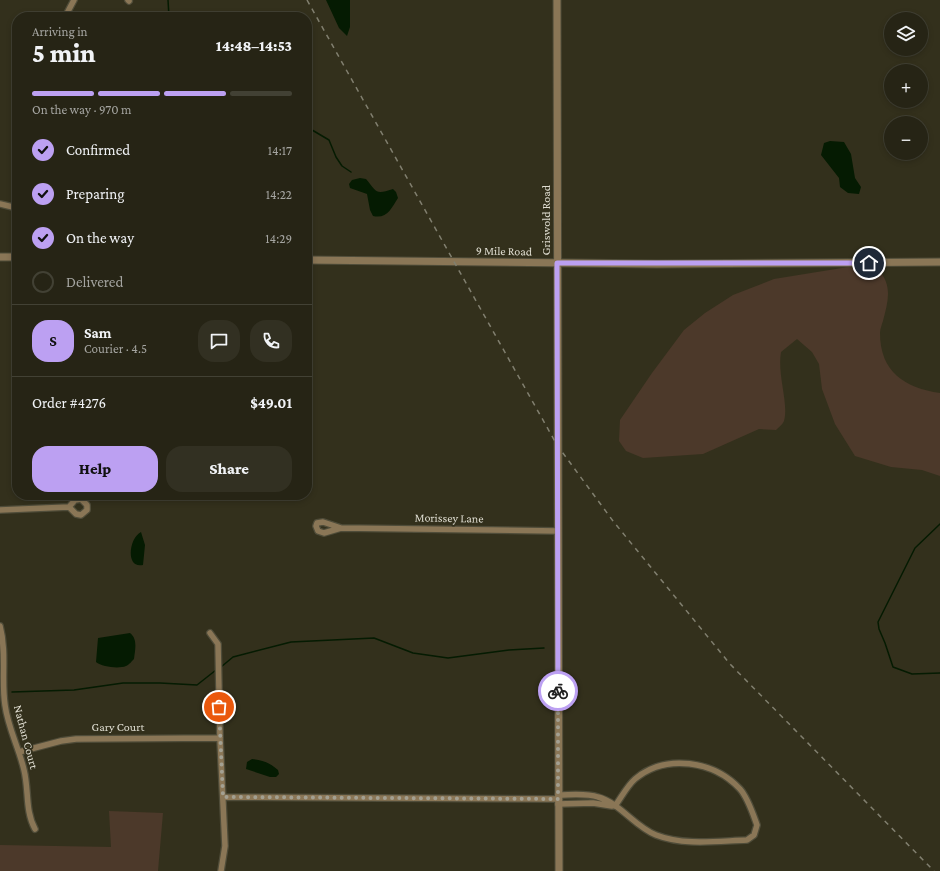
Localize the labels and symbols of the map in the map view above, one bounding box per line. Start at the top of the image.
street label: Griswold Road [539,184,553,255]
street label: 9 Mile Road [476,244,533,259]
pin [852,246,886,280]
street label: Morissey Lane [414,510,484,526]
courier [538,671,578,711]
pin [202,690,236,724]
street label: Nathan Court [11,703,42,771]
street label: Gary Court [92,720,145,734]

